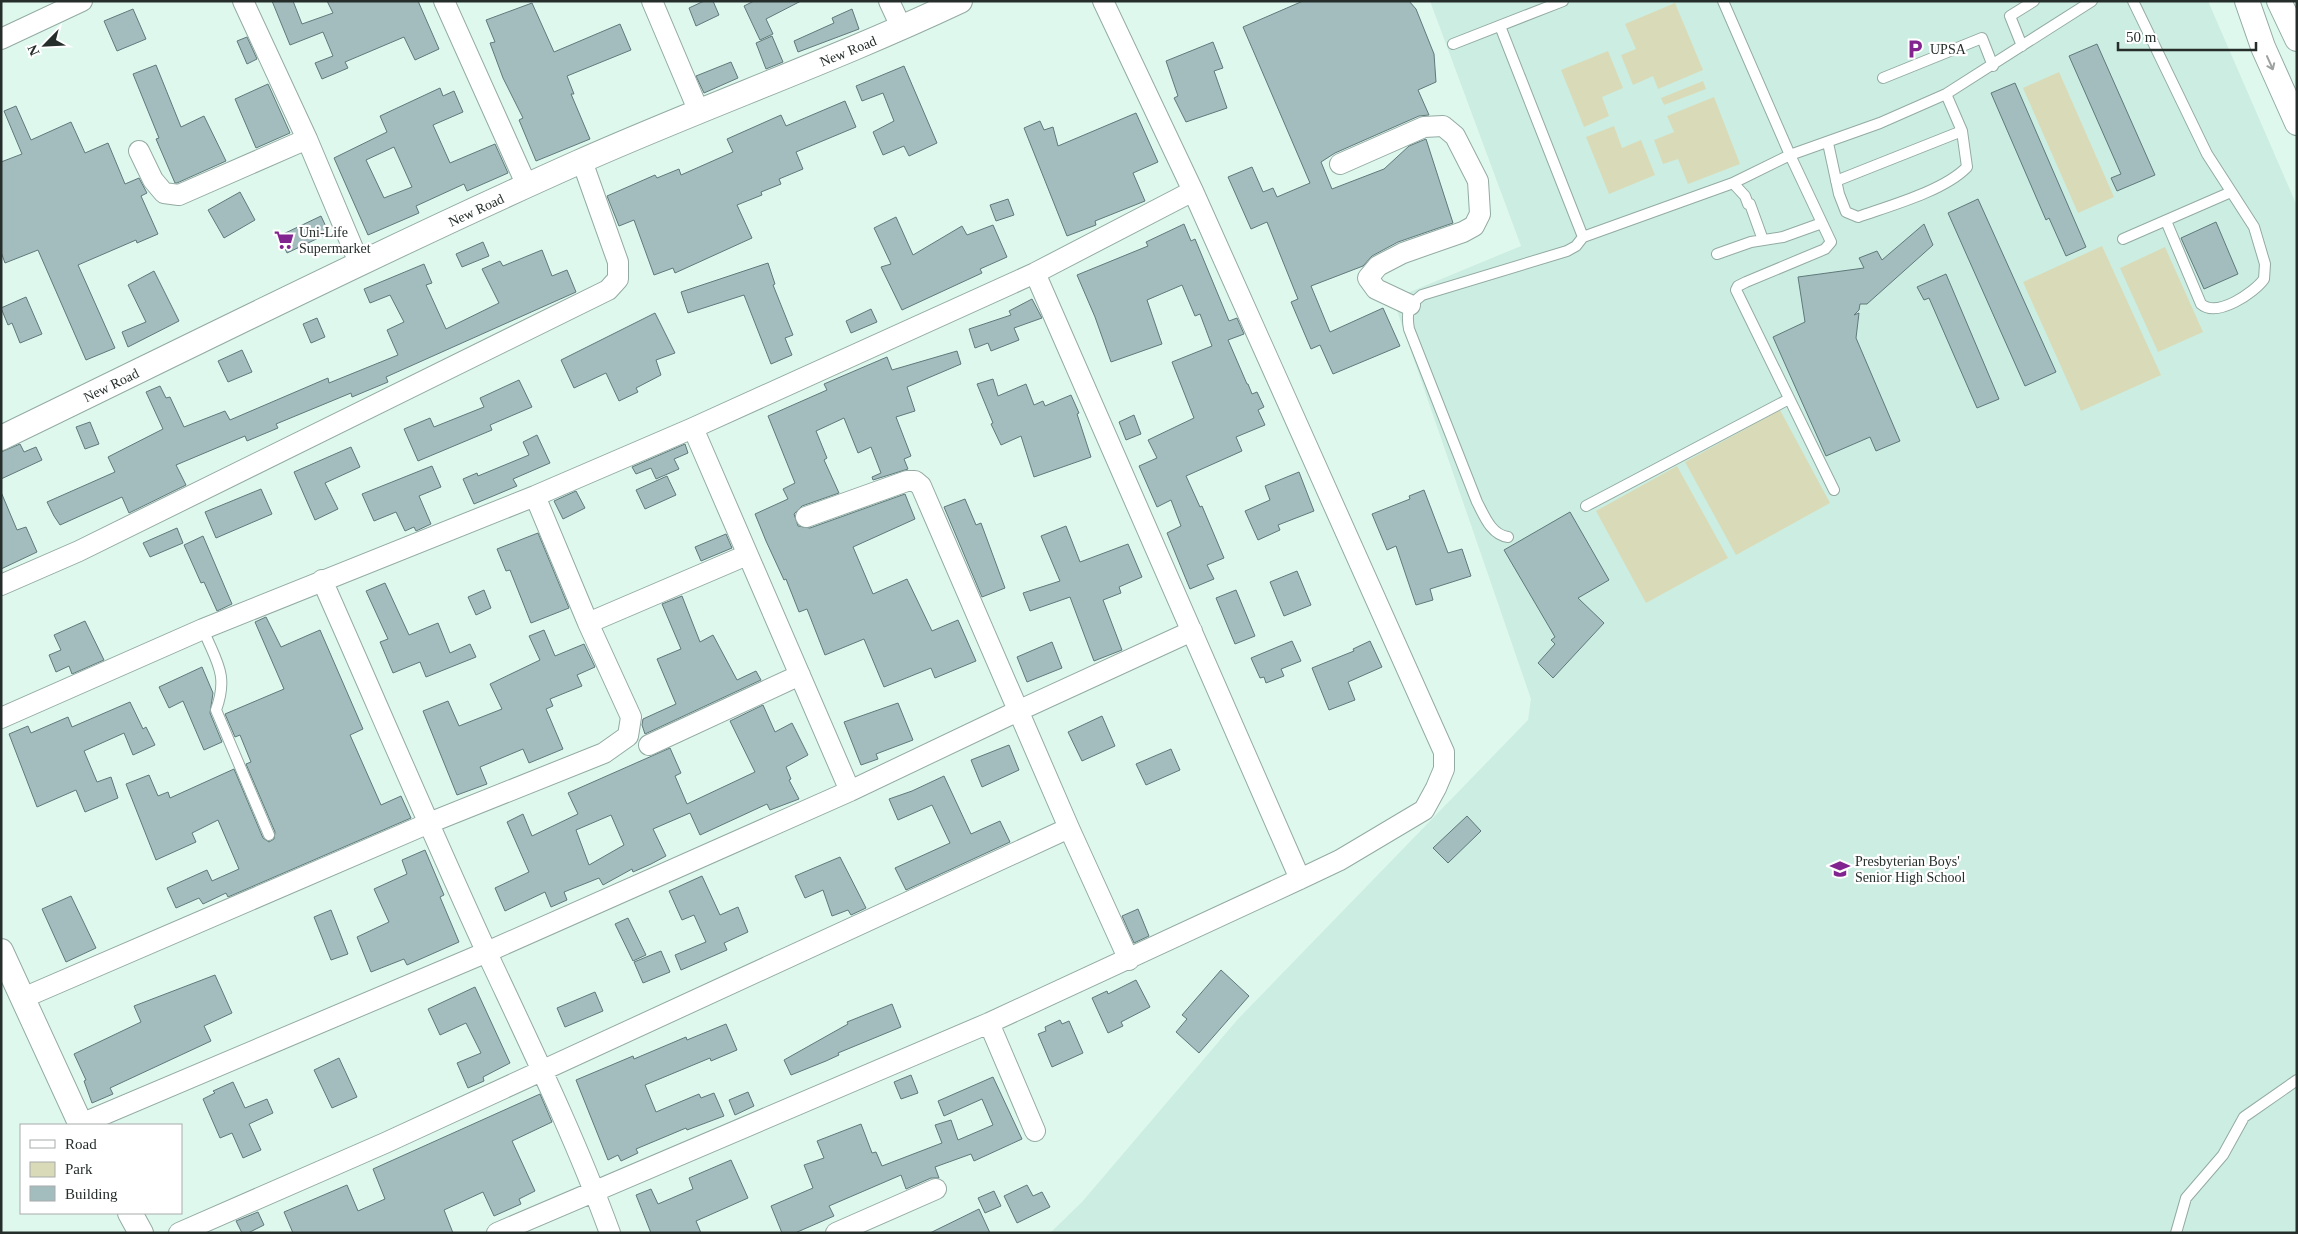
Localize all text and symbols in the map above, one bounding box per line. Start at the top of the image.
north arrow [20,20,70,70]
scale bar [2118,20,2256,52]
text: 50 m [2126,29,2157,45]
street label: New Road [818,33,879,70]
parking icon: UPSA [1904,38,1926,60]
text: N [25,42,42,58]
place label: UPSA [1930,42,1967,57]
one-way arrow [2266,55,2275,70]
street label: New Road [446,191,506,230]
place label: Uni-Life Supermarket [299,225,371,256]
supermarket icon: Uni-Life Supermarket [273,229,295,251]
street label: New Road [81,366,141,405]
place label: Presbyterian Boys' Senior High School [1855,854,1966,885]
school or university icon: Presbyterian Boys' Senior High School [1829,858,1851,880]
legend [20,1124,182,1214]
text: Road [65,1136,97,1152]
text: Park [65,1161,93,1177]
text: Building [65,1186,118,1202]

